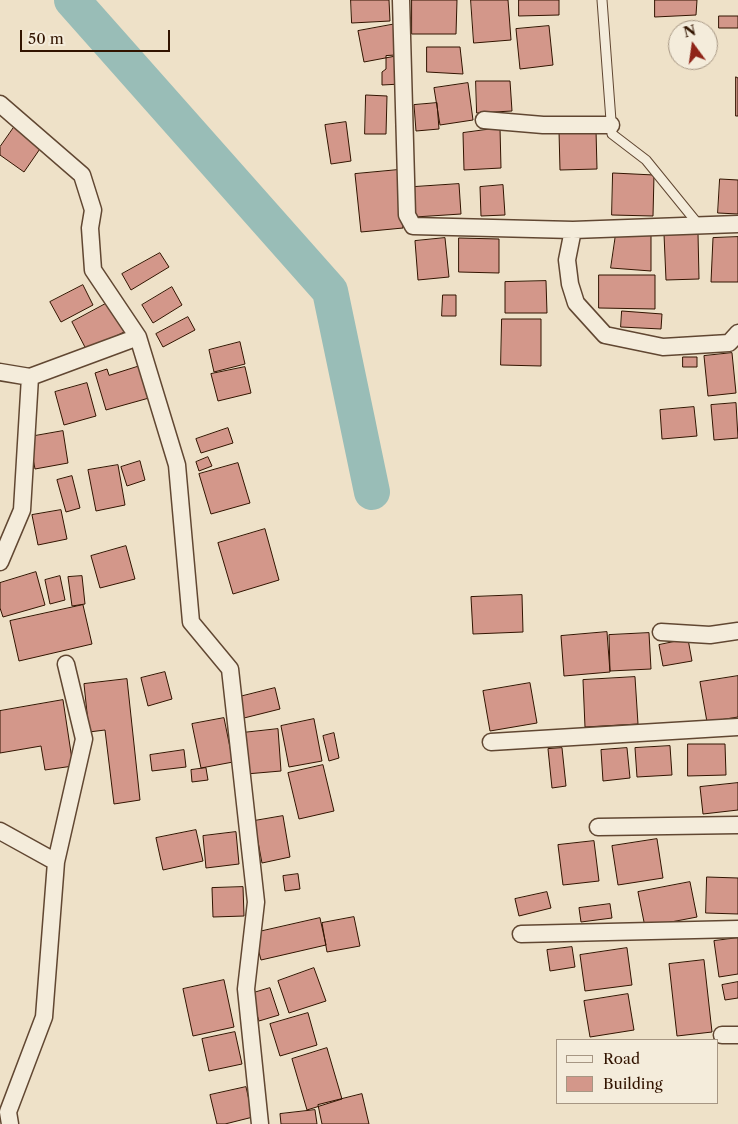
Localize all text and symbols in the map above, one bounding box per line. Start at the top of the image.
scale bar [22,20,172,52]
north arrow [668,20,718,70]
text: N [682,21,698,42]
text: 50 m [28,29,64,48]
legend [556,1039,718,1104]
text: Road [603,1049,640,1068]
text: Building [603,1074,663,1093]

